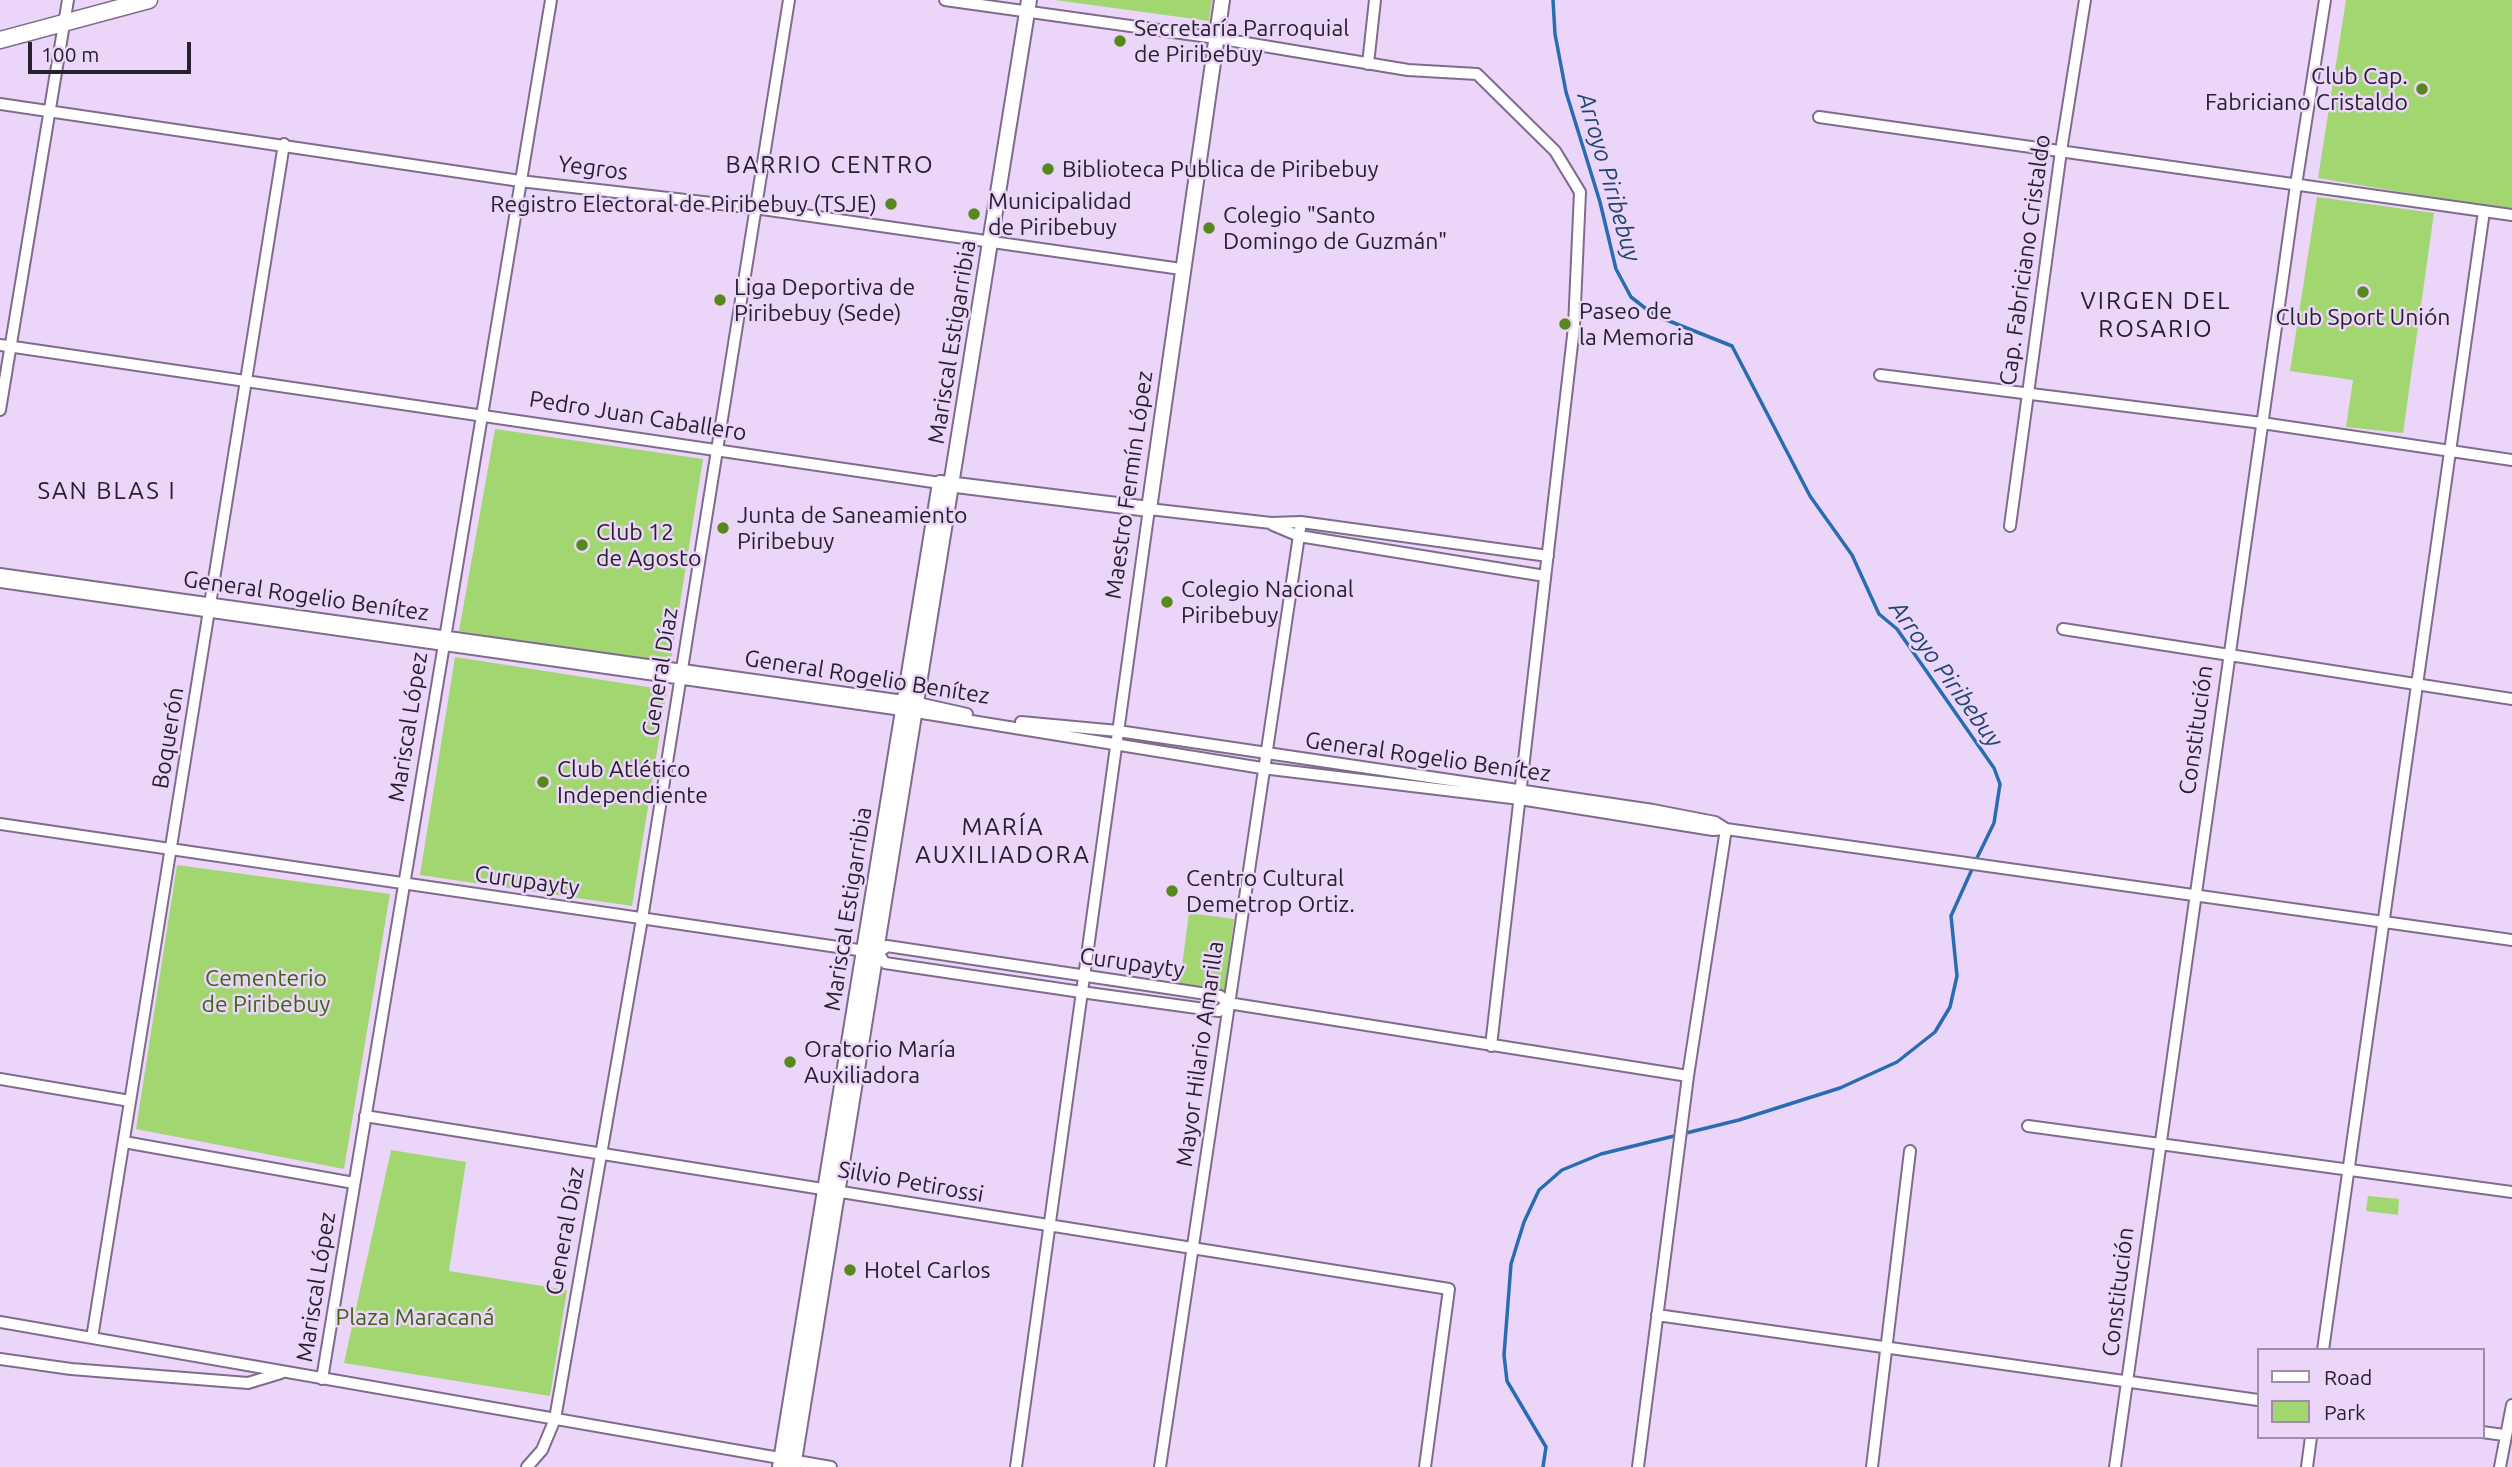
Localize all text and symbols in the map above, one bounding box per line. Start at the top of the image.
place label: Secretaría Parroquial de Piribebuy [1134,14,1349,68]
scale bar [32,28,194,72]
marker: Secretaría Parroquial de Piribebuy [1112,33,1128,49]
text: 100 m [41,42,99,66]
place label: Club Cap. Fabriciano Cristaldo [2205,62,2408,116]
marker: Club Cap. Fabriciano Cristaldo [2414,81,2430,97]
water label: Arroyo Piribebuy [1571,89,1647,265]
street label: Cap. Fabriciano Cristaldo [1994,133,2056,387]
street label: Yegros [556,150,630,186]
district label: BARRIO CENTRO [727,151,933,179]
place label: Biblioteca Publica de Piribebuy [1062,155,1379,183]
marker: Biblioteca Publica de Piribebuy [1040,161,1056,177]
place label: Municipalidad de Piribebuy [988,187,1132,241]
place label: Registro Electoral de Piribebuy (TSJE) [490,190,877,218]
marker: Registro Electoral de Piribebuy (TSJE) [883,196,899,212]
place label: Colegio "Santo Domingo de Guzmán" [1223,201,1447,255]
marker: Municipalidad de Piribebuy [966,206,982,222]
marker: Colegio "Santo Domingo de Guzmán" [1201,220,1217,236]
street label: Mariscal Estigarribia [922,238,982,446]
place label: Liga Deportiva de Piribebuy (Sede) [734,273,915,327]
marker: Club Sport Unión [2355,284,2371,300]
district label: VIRGEN DEL ROSARIO [2082,287,2230,343]
marker: Liga Deportiva de Piribebuy (Sede) [712,292,728,308]
place label: Paseo de la Memoria [1579,297,1694,351]
place label: Club Sport Unión [2276,303,2450,331]
marker: Paseo de la Memoria [1557,316,1573,332]
street label: Maestro Fermín López [1099,369,1159,601]
street label: Pedro Juan Caballero [527,385,749,447]
district label: SAN BLAS I [39,477,175,505]
place label: Junta de Saneamiento Piribebuy [737,501,967,555]
place label: Club 12 de Agosto [596,518,701,572]
marker: Junta de Saneamiento Piribebuy [715,520,731,536]
marker: Club 12 de Agosto [574,537,590,553]
street label: General Rogelio Benítez [181,565,431,627]
place label: Colegio Nacional Piribebuy [1181,575,1354,629]
marker: Colegio Nacional Piribebuy [1159,594,1175,610]
water label: Arroyo Piribebuy [1883,595,2009,753]
street label: General Díaz [636,606,684,738]
street label: General Rogelio Benítez [742,644,992,710]
street label: Mariscal López [383,650,433,804]
street label: Constitución [2173,664,2219,796]
street label: Boquerón [146,685,190,791]
street label: General Rogelio Benítez [1303,726,1553,788]
place label: Club Atlético Independiente [557,755,708,809]
marker: Club Atlético Independiente [535,774,551,790]
street label: Mariscal Estigarribia [818,805,878,1013]
district label: MARÍA AUXILIADORA [917,813,1089,869]
street label: Curupayty [473,860,581,902]
place label: Centro Cultural Demetrop Ortiz. [1186,864,1355,918]
marker: Centro Cultural Demetrop Ortiz. [1164,883,1180,899]
street label: Mayor Hilario Amarilla [1170,939,1230,1169]
street label: Curupayty [1078,942,1186,984]
park label: Cementerio de Piribebuy [202,964,330,1018]
place label: Oratorio María Auxiliadora [804,1035,956,1089]
marker: Oratorio María Auxiliadora [782,1054,798,1070]
street label: Silvio Petirossi [836,1156,986,1208]
street label: General Díaz [540,1165,590,1297]
street label: Mariscal López [291,1210,341,1364]
street label: Constitución [2096,1226,2140,1358]
place label: Hotel Carlos [864,1256,991,1284]
marker: Hotel Carlos [842,1262,858,1278]
park label: Plaza Maracaná [336,1303,494,1331]
legend [2256,1348,2484,1439]
text: Road [2324,1365,2372,1389]
text: Park [2324,1400,2366,1424]

